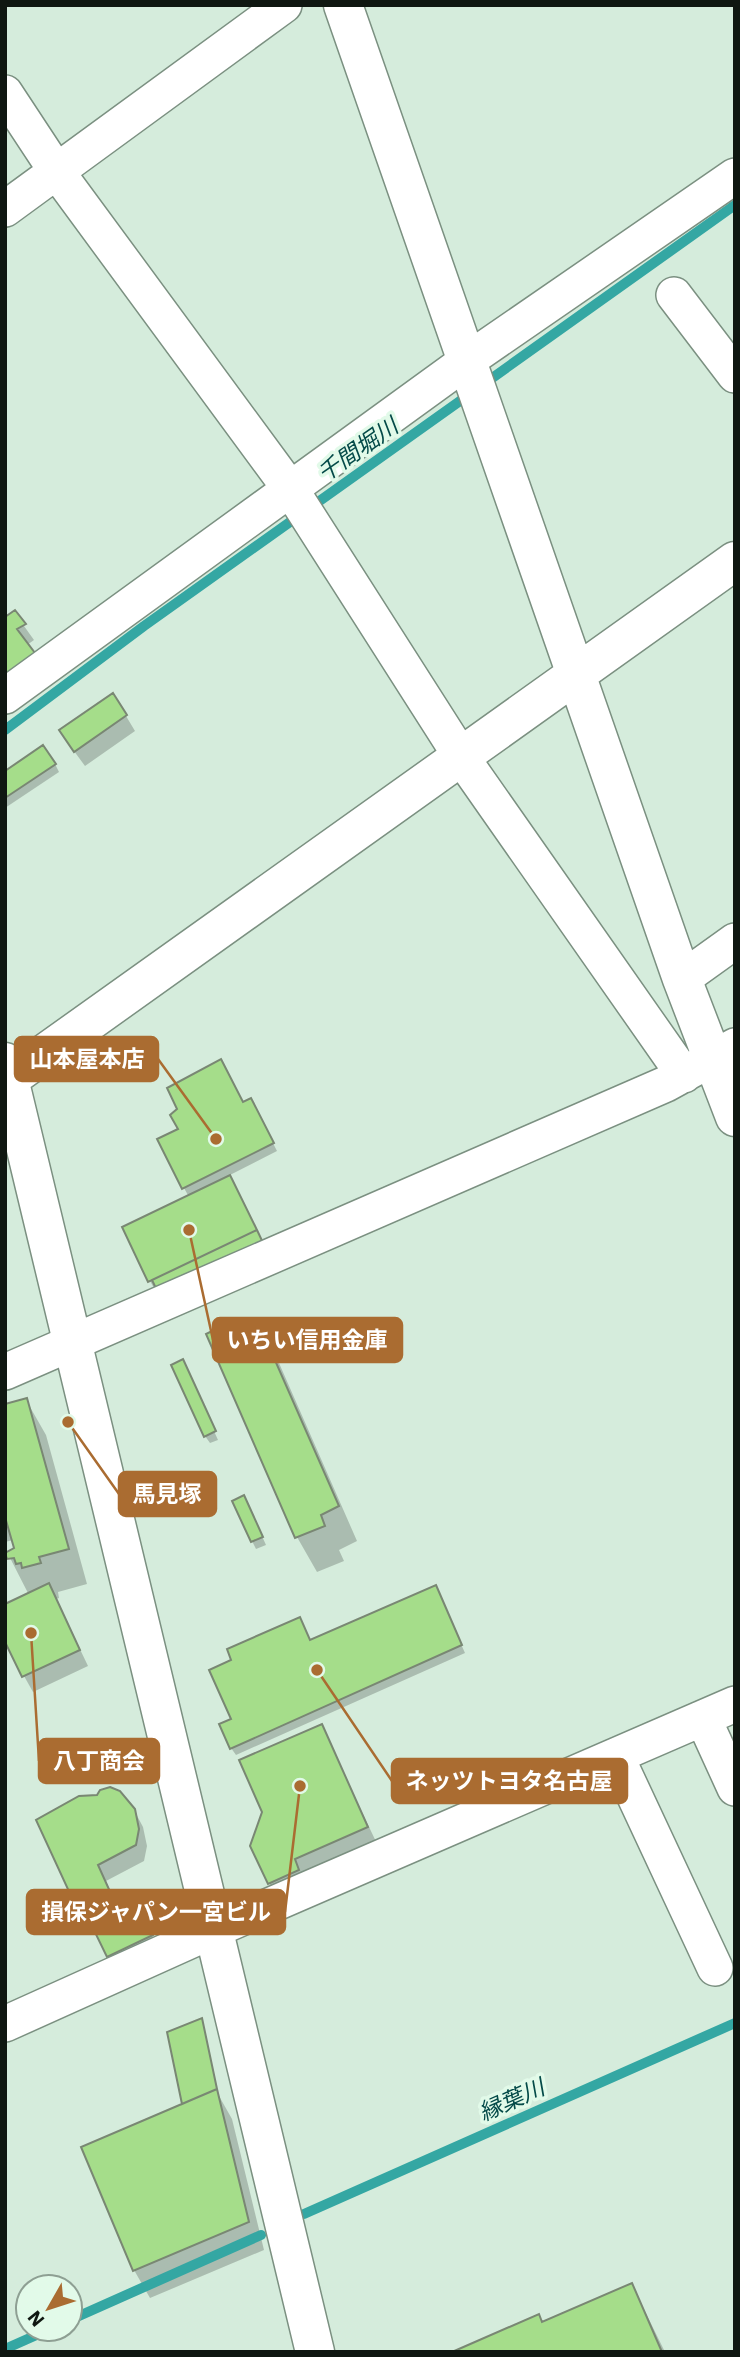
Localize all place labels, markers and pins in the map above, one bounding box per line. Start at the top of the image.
callout: 山本屋本店 [15,1037,158,1081]
callout: いちい信用金庫 [213,1318,402,1362]
callout: 馬見塚 [119,1472,216,1516]
callout: 八丁商会 [39,1739,159,1783]
callout: ネッツトヨタ名古屋 [392,1759,627,1803]
callout: 損保ジャパン一宮ビル [27,1890,285,1934]

